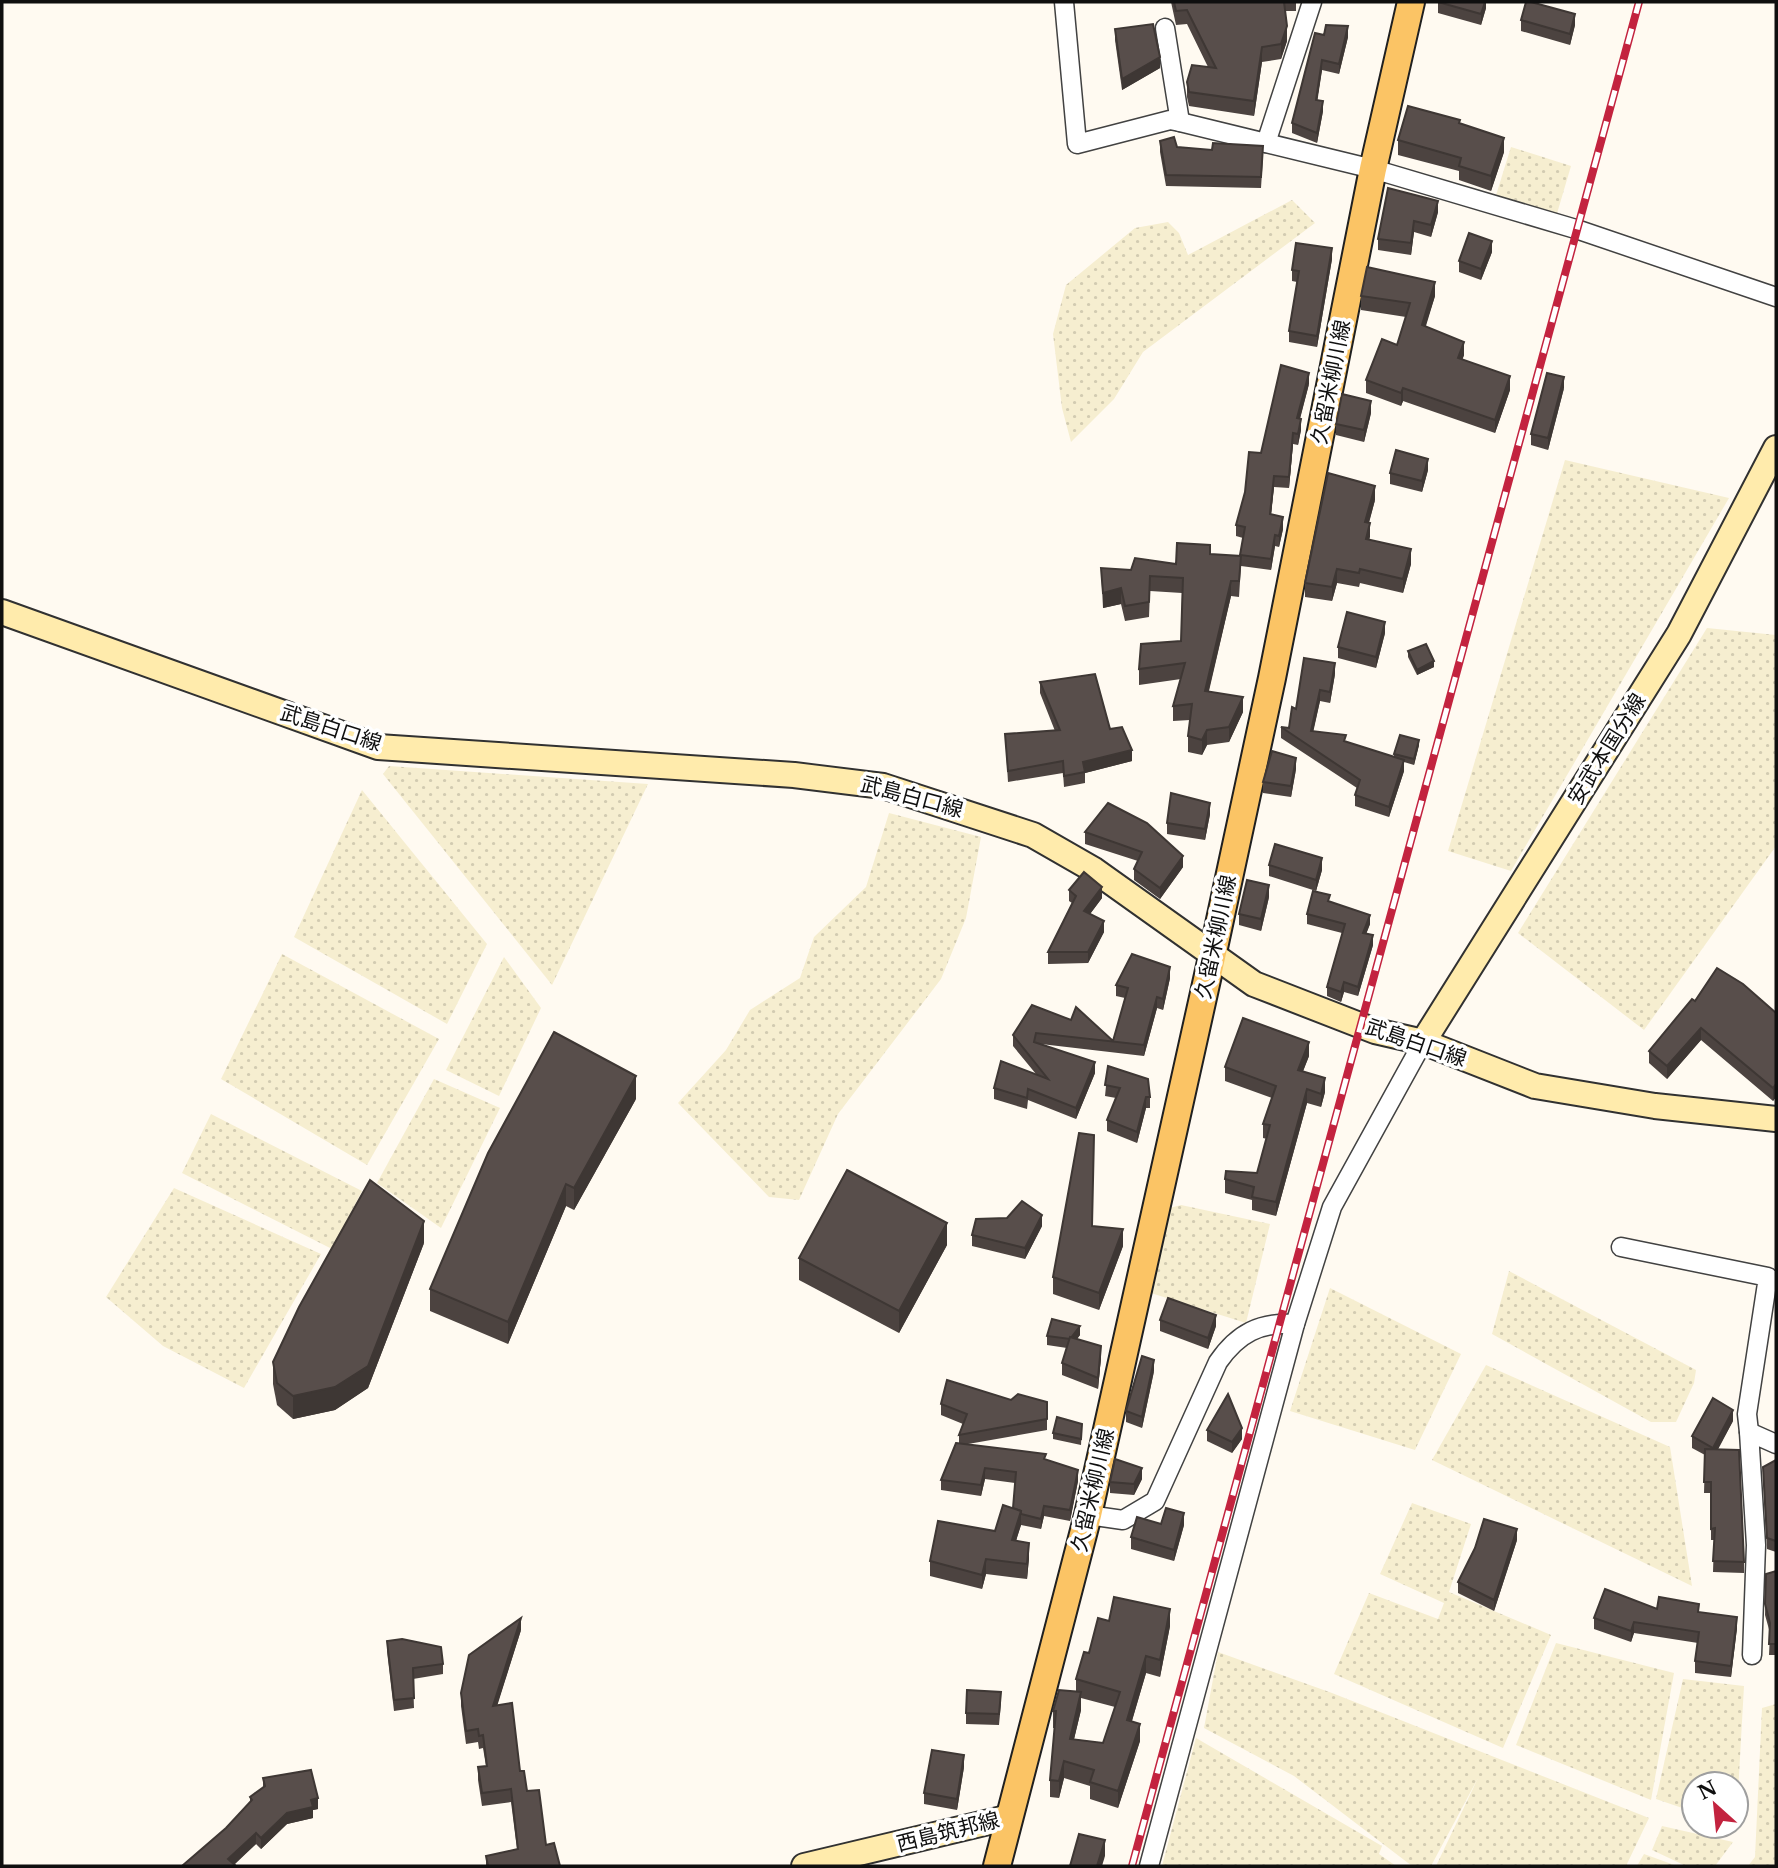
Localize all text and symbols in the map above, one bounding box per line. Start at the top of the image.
street label: 久留米柳川線 [1306,318,1356,446]
street label: 安武本国分線 [1563,689,1651,809]
street label: 武島白口線 [277,699,385,757]
street label: 武島白口線 [858,771,966,823]
street label: 久留米柳川線 [1190,873,1242,1001]
street label: 武島白口線 [1362,1014,1470,1072]
street label: 久留米柳川線 [1066,1426,1120,1554]
north arrow [1680,1770,1750,1840]
text: N [1694,1776,1721,1805]
street label: 西島筑邦線 [894,1807,1002,1857]

